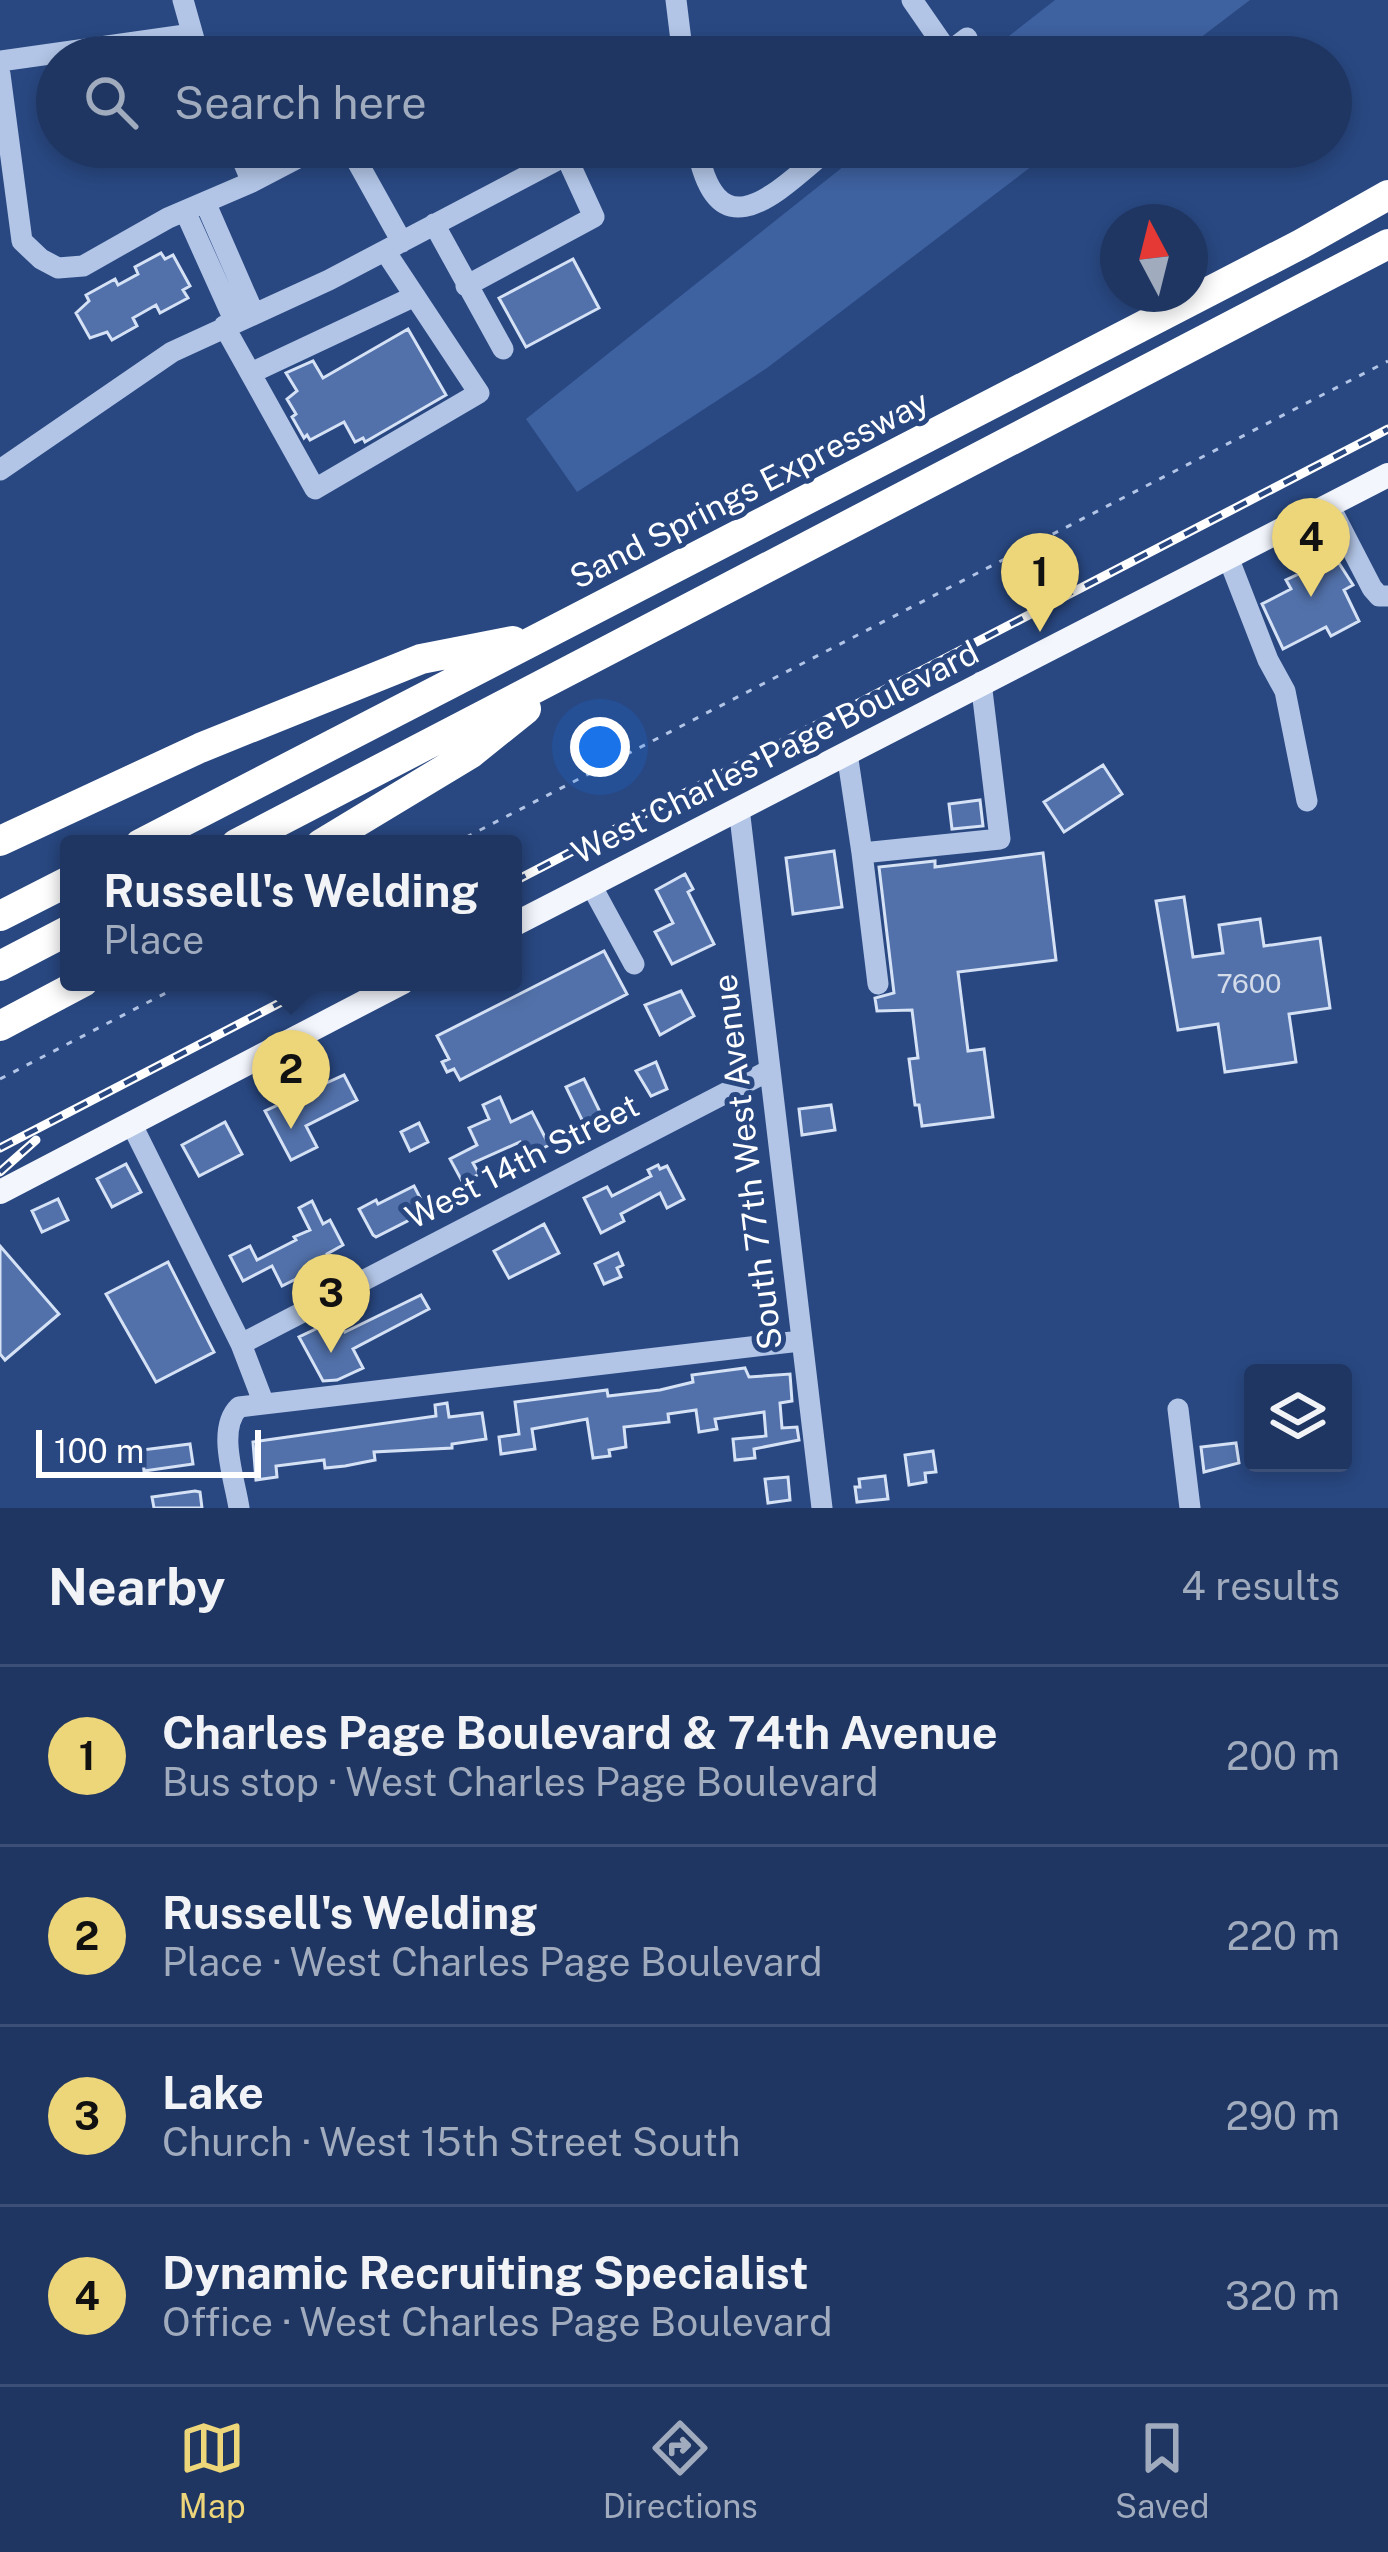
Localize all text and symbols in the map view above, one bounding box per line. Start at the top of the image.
search box [36,36,1352,168]
icon: search [78,69,144,135]
text: Search here [174,76,427,129]
north arrow [1100,204,1208,312]
street label: Sand Springs Expressway [563,382,935,596]
pin: 4 [1272,498,1350,597]
pin: 1 [1001,533,1079,632]
street label: West Charles Page Boulevard [565,633,985,871]
your location [570,717,630,777]
popup [60,835,522,991]
text: Russell's Welding [103,864,479,917]
text: Place [103,917,204,963]
house number: 7600 [1216,967,1282,999]
street label: South 77th West Avenue [705,972,789,1352]
pin: 2 [252,1030,330,1129]
street label: West 14th Street [399,1086,645,1236]
pin: 3 [292,1254,370,1353]
map controls [1244,1364,1352,1472]
button: layers [1244,1364,1352,1472]
scale bar [36,1424,261,1477]
text: 100 m [54,1432,144,1470]
text: Nearby [48,1557,225,1616]
text: 4 results [1181,1563,1340,1609]
text: Charles Page Boulevard & 74th Avenue [162,1706,998,1759]
text: 1 [79,1733,95,1779]
text: 200 m [1226,1733,1340,1779]
text: Bus stop · West Charles Page Boulevard [162,1759,879,1805]
text: Russell's Welding [162,1886,537,1939]
text: 2 [75,1913,99,1959]
text: 220 m [1226,1913,1340,1959]
text: Place · West Charles Page Boulevard [162,1939,823,1985]
text: Lake [162,2066,264,2119]
text: 3 [74,2093,100,2139]
text: 290 m [1226,2093,1340,2139]
text: Church · West 15th Street South [162,2119,740,2165]
text: Dynamic Recruiting Specialist [162,2246,808,2299]
text: 4 [74,2273,100,2319]
text: 320 m [1225,2273,1340,2319]
text: Office · West Charles Page Boulevard [162,2299,833,2345]
tab: Map [179,2415,246,2525]
tab: Directions [603,2415,758,2525]
tab: Saved [1115,2415,1209,2525]

